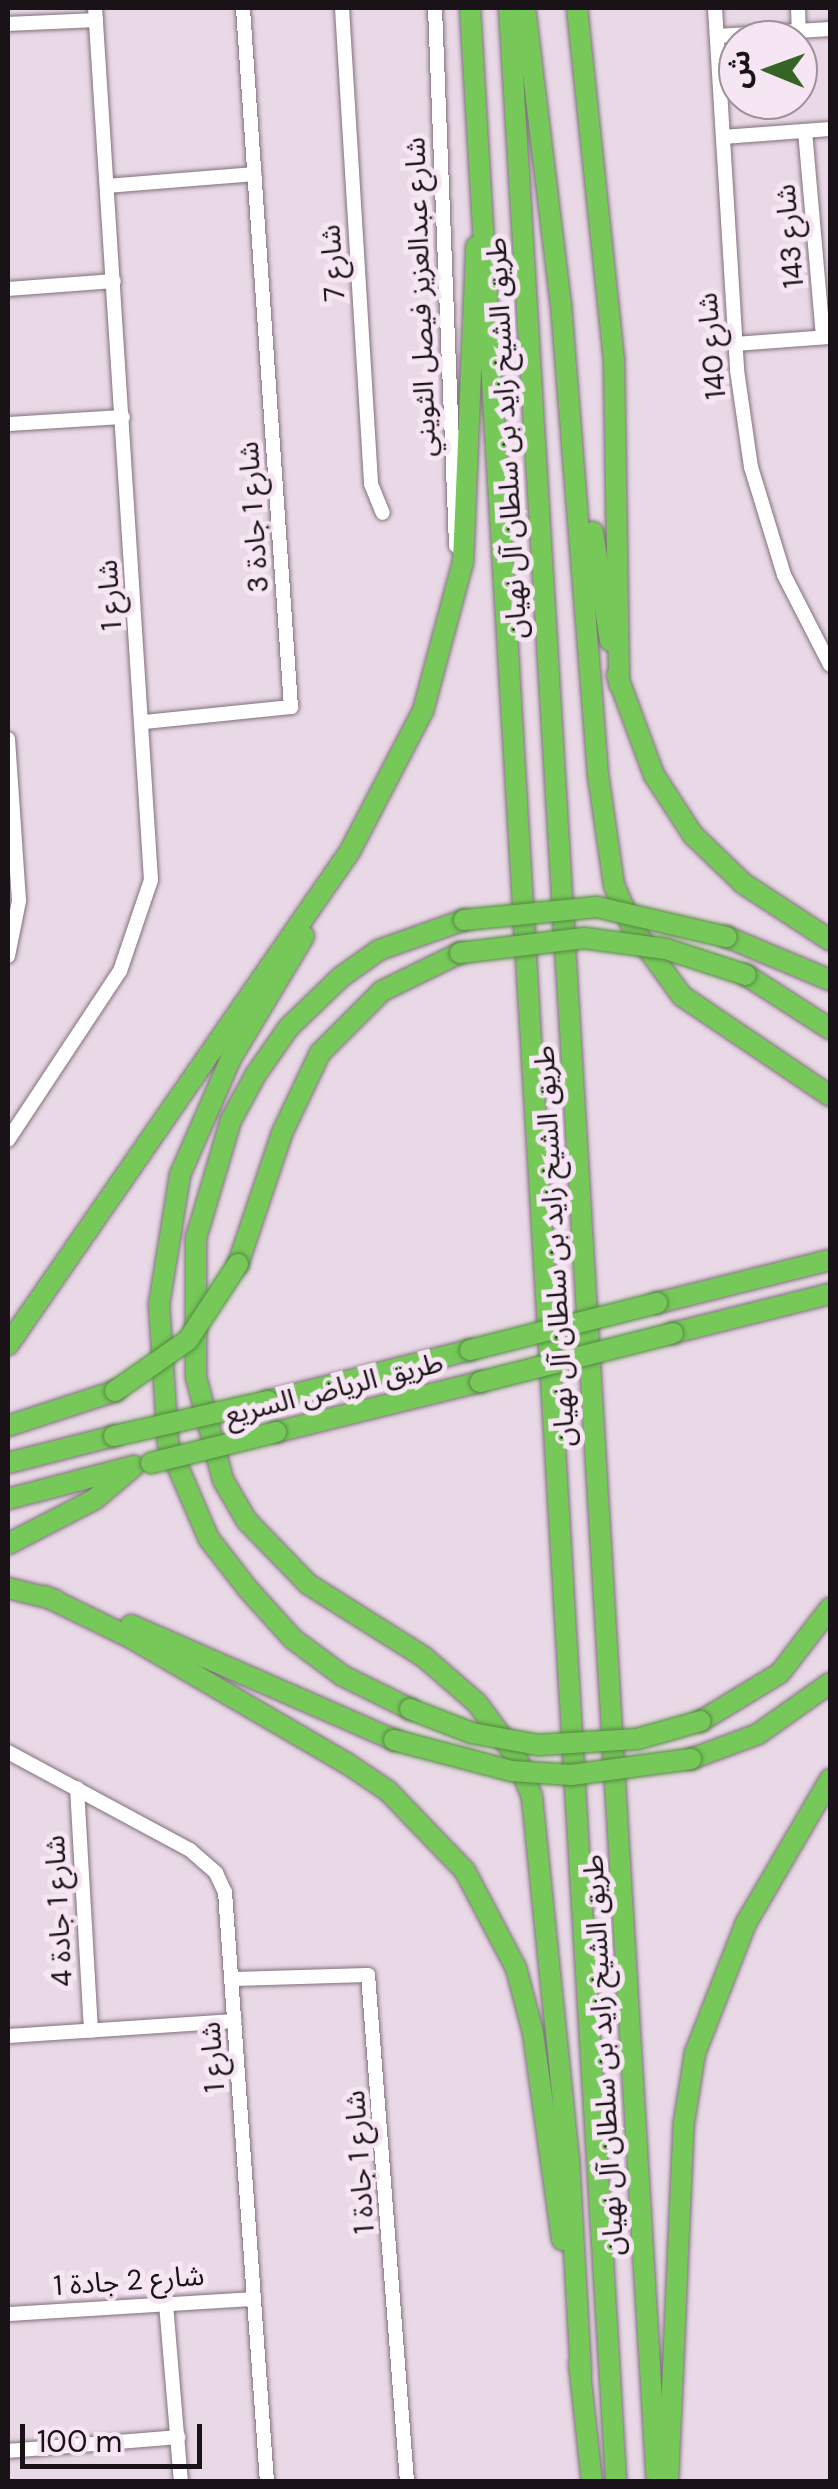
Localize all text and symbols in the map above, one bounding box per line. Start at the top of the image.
north arrow [718,20,818,120]
text: ش [721,50,758,89]
street label: شارع عبدالعزيز فيصل الثويني [399,137,443,457]
street label: شارع 143 [769,183,811,289]
street label: شارع 7 [314,223,352,303]
street label: طريق الشيخ زايد بن سلطان آل نهيان [480,236,534,640]
street label: شارع 140 [691,291,733,401]
street label: شارع 1 جادة 3 [232,440,276,594]
street label: شارع 1 [91,559,129,631]
street label: طريق الشيخ زايد بن سلطان آل نهيان [528,1044,582,1448]
street label: طريق الرياض السريع [221,1346,447,1432]
street label: شارع 1 جادة 4 [38,1834,80,1988]
street label: طريق الشيخ زايد بن سلطان آل نهيان [577,1853,631,2257]
street label: شارع 1 [194,2021,232,2093]
street label: شارع 1 جادة 1 [338,2089,382,2235]
street label: شارع 2 جادة 1 [52,2259,206,2303]
scale bar [25,2404,208,2466]
text: 100 m [37,2422,122,2461]

